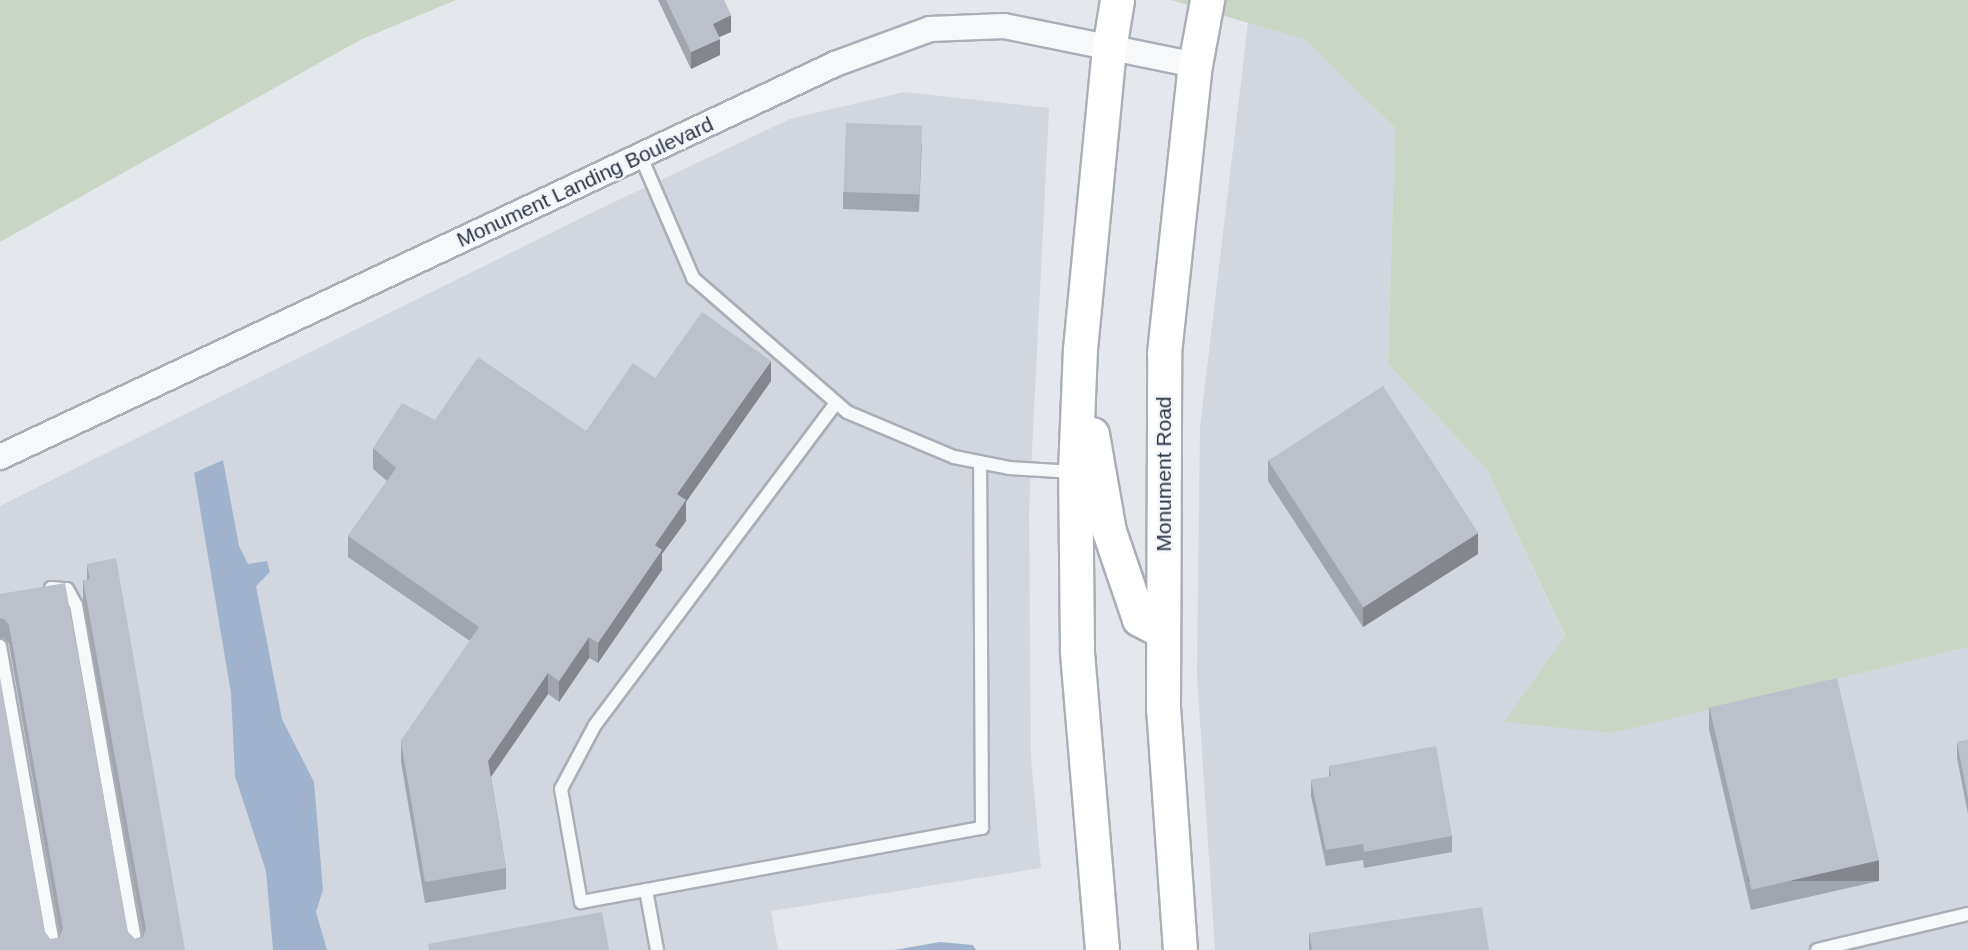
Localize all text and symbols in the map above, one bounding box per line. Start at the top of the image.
street label: Monument Landing Boulevard [453,111,717,253]
street label: Monument Road [1151,396,1177,552]

